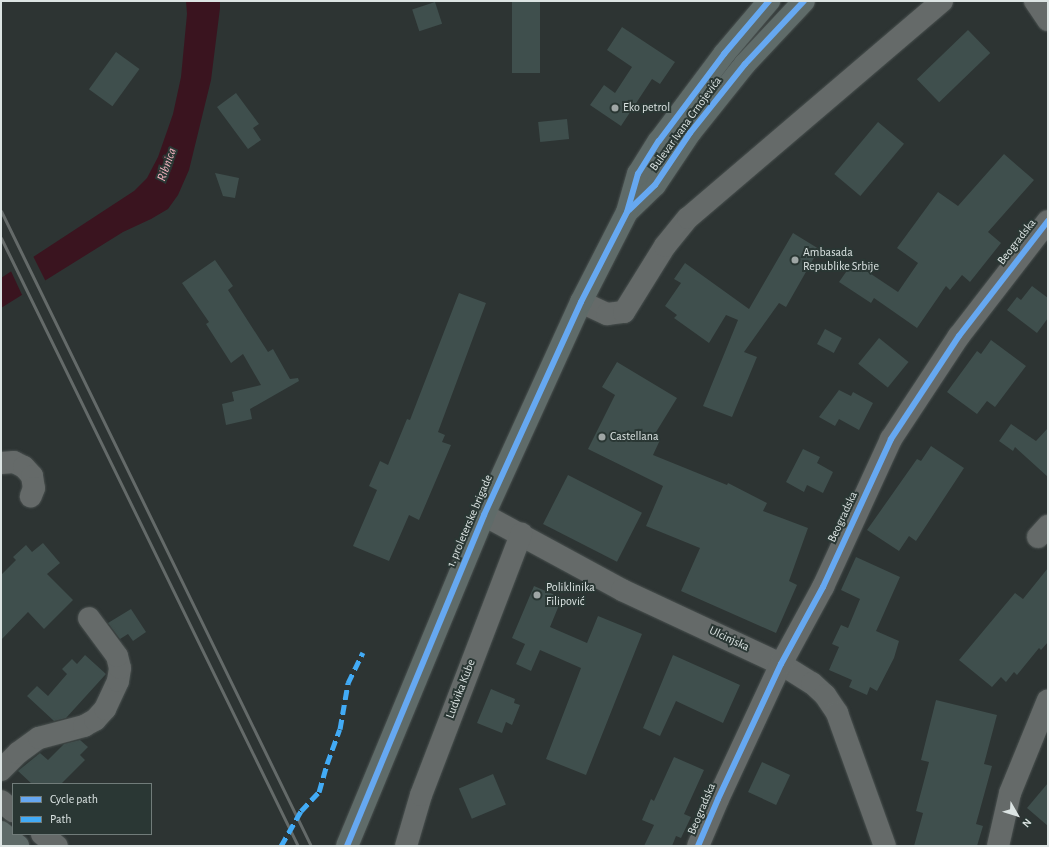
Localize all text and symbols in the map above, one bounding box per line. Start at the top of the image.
street label: Bulevar Ivana Crnojevića [647,74,725,174]
place label: Eko petrol [623,101,670,115]
marker: Eko petrol [610,103,620,113]
water label: Ribnica [155,146,181,184]
street label: Beogradska [995,216,1039,268]
place label: Ambasada Republike Srbije [803,246,879,274]
marker: Ambasada Republike Srbije [790,255,800,265]
place label: Castellana [610,430,659,444]
marker: Castellana [597,432,607,442]
street label: 1. proleterske brigade [444,473,496,569]
street label: Beogradska [825,489,861,545]
place label: Poliklinika Filipović [546,581,595,609]
marker: Poliklinika Filipović [531,589,543,601]
street label: Ulcinjska [707,623,751,655]
street label: Ludvika Kube [443,657,479,721]
street label: Beogradska [685,781,719,837]
legend [12,783,152,835]
text: Cycle path [50,793,98,805]
north arrow [997,795,1037,835]
text: Path [50,813,72,825]
text: N [1020,816,1033,829]

